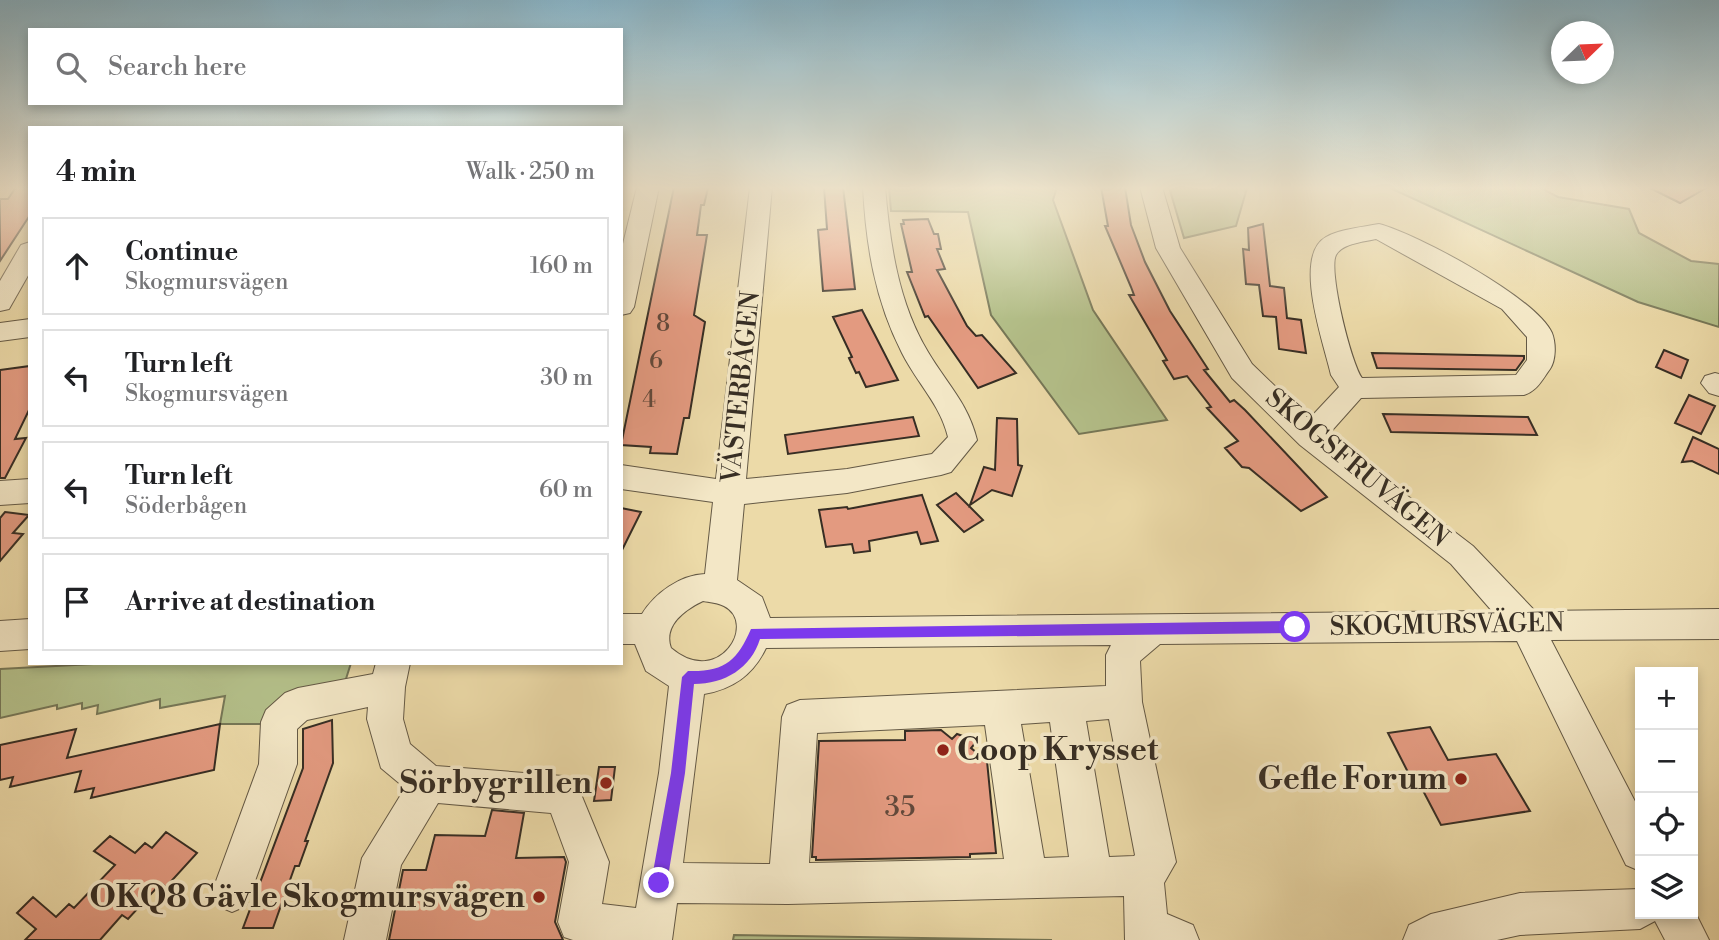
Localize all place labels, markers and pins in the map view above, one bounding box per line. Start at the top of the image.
place label: Coop Krysset [957,730,1159,770]
marker: Coop Krysset [935,742,951,758]
place label: Gefle Forum [1257,759,1447,799]
place label: Sörbygrillen [400,763,592,803]
marker: Gefle Forum [1453,771,1469,787]
marker: Sörbygrillen [598,775,614,791]
place label: OKQ8 Gävle Skogmursvägen [89,877,525,917]
marker: OKQ8 Gävle Skogmursvägen [531,889,547,905]

